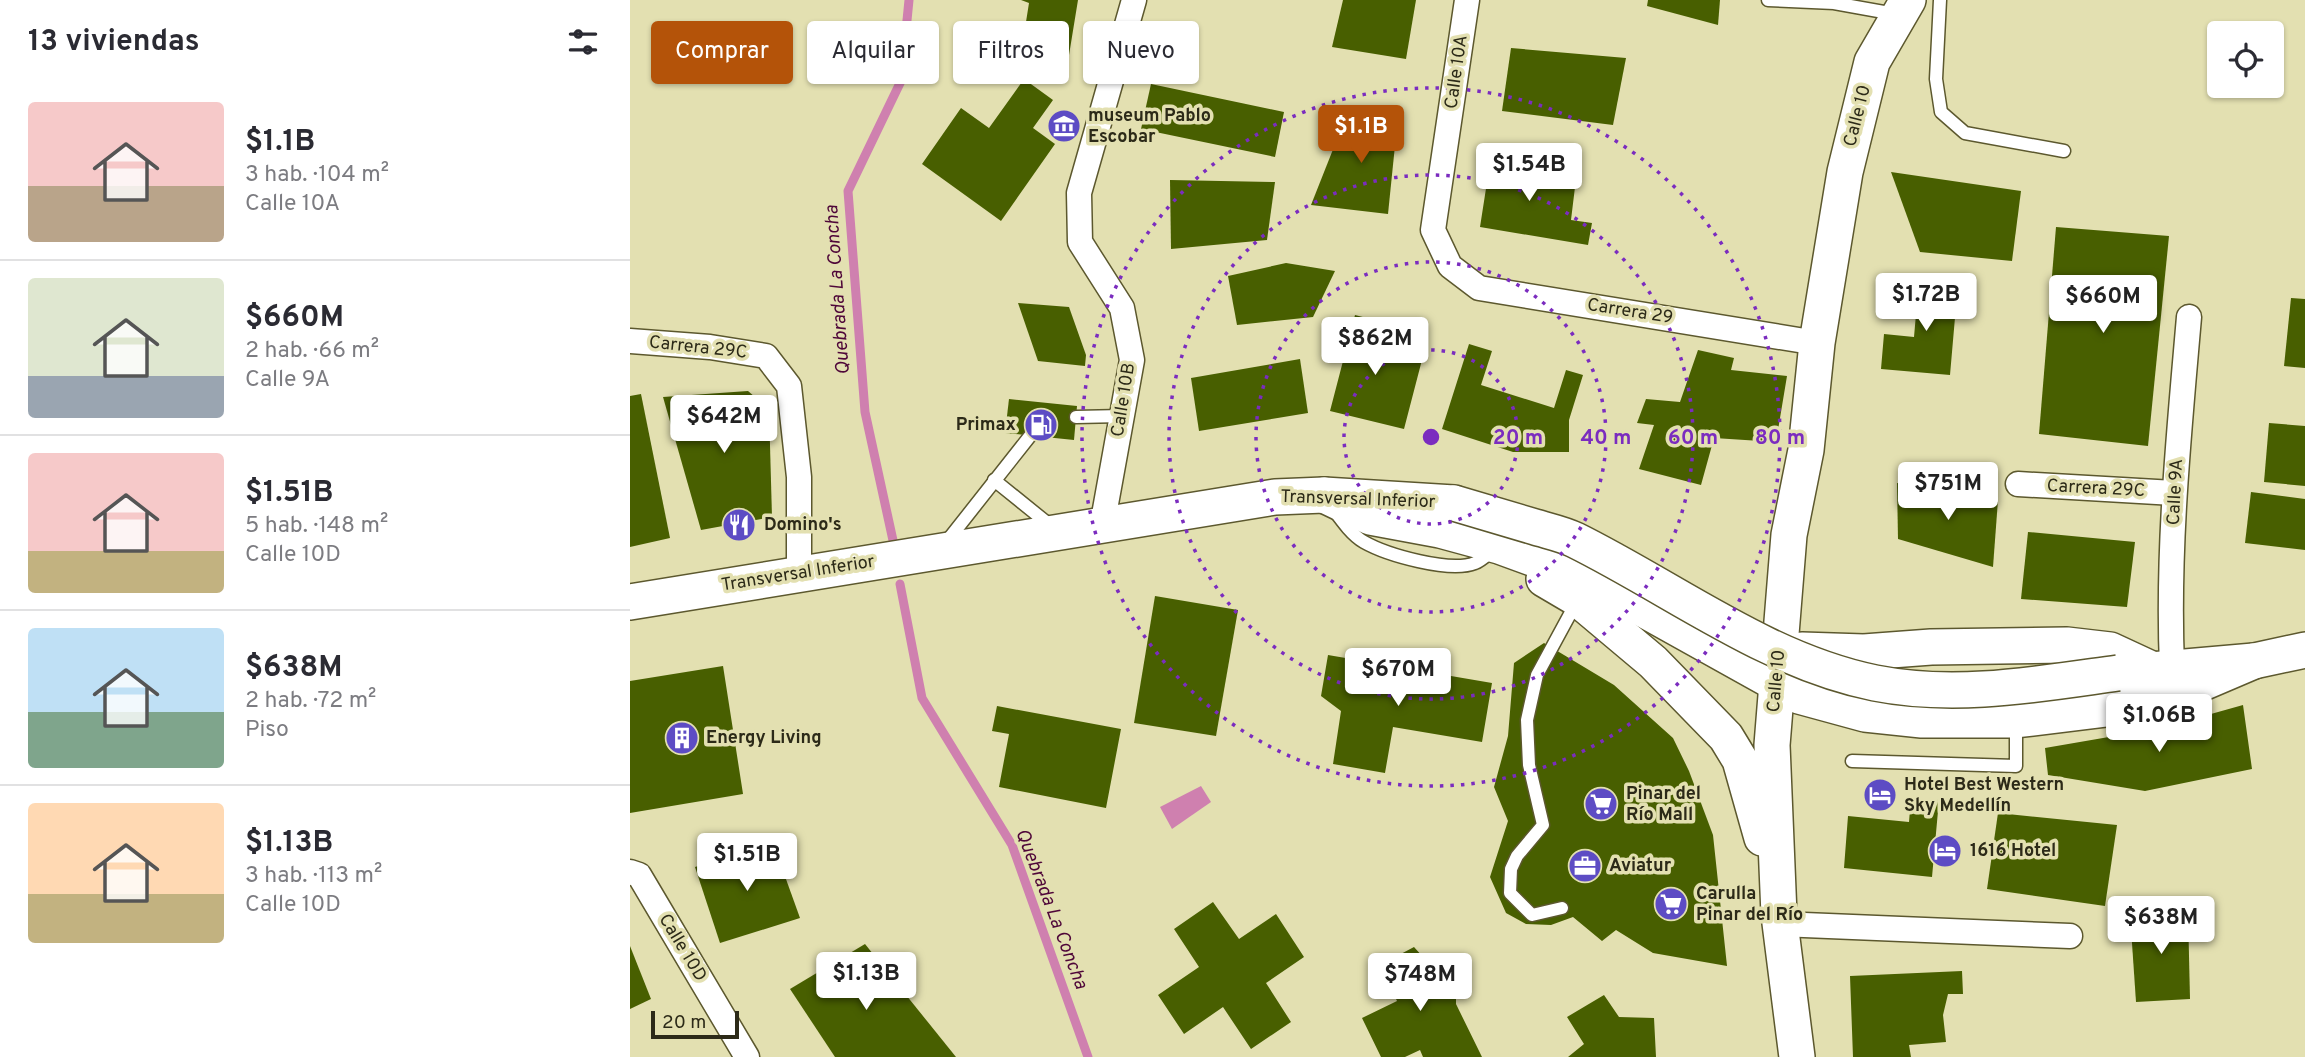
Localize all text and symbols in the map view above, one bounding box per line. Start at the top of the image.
chip: Comprar [651,21,793,84]
chip: Alquilar [807,21,939,84]
chip: Filtros [953,21,1069,84]
chip: Nuevo [1083,21,1199,84]
map controls [2207,21,2284,98]
button: locate [2207,21,2284,98]
icon: filters [564,23,602,61]
text: 13 viviendas [28,24,199,61]
street label: Calle 10A [1440,34,1474,110]
street label: Calle 10 [1839,83,1877,149]
place label: museum Pablo Escobar [1088,105,1211,149]
pin: $1.1B [1312,106,1410,165]
museum icon: museum Pablo Escobar [1045,107,1083,145]
text: $1.1B [1334,113,1388,142]
text: $1.1B [245,124,315,161]
icon: home [84,130,168,214]
pin: $1.54B [1472,144,1586,203]
text: $1.54B [1492,151,1566,180]
text: 3 hab. · 104 m² [245,161,389,190]
text: Calle 10A [245,190,340,219]
water label: Quebrada La Concha [820,204,856,376]
pin: $1.72B [1869,274,1983,333]
pin: $660M [2054,276,2152,335]
text: $1.72B [1892,281,1960,310]
text: $660M [2065,283,2141,312]
street label: Carrera 29 [1585,294,1675,330]
text: $660M [245,300,344,337]
icon: home [84,306,168,390]
pin: $862M [1326,318,1424,377]
text: $862M [1337,325,1413,354]
street label: Carrera 29C [648,331,748,365]
text: 2 hab. · 66 m² [245,337,379,366]
street label: Calle 10B [1107,361,1141,439]
text: Calle 9A [245,366,330,395]
pin: $642M [675,396,773,455]
text: $642M [686,403,762,432]
fuel station icon: Primax [1022,406,1060,444]
place label: Primax [956,414,1016,437]
centre of rings [1419,425,1443,449]
text: 20 m [1493,425,1543,452]
text: 40 m [1581,425,1631,452]
text: 60 m [1668,425,1718,452]
text: 80 m [1755,425,1805,452]
street label: Calle 9A [2163,458,2189,526]
pin: $751M [1899,462,1997,522]
text: $751M [1914,470,1982,499]
text: $1.51B [245,475,334,512]
street label: Carrera 29C [2046,475,2146,503]
icon: home [84,481,168,565]
street label: Transversal Inferior [1280,486,1436,514]
restaurant icon: Domino's [720,506,758,544]
text: 5 hab. · 148 m² [245,512,388,541]
place label: Domino's [764,514,842,537]
text: Calle 10D [245,541,341,570]
street label: Transversal Inferior [720,551,876,597]
pin: $670M [1349,648,1447,708]
street label: Calle 10 [1763,649,1791,713]
text: $638M [245,650,343,687]
icon: home [84,656,168,740]
text: $670M [1361,656,1435,685]
text: 2 hab. · 72 m² [245,687,376,716]
pin: $1.06B [2102,694,2216,754]
text: $1.06B [2122,702,2196,731]
text: Piso [245,716,289,745]
building icon: Energy Living [663,719,701,757]
place label: Energy Living [706,727,822,750]
place label: Hotel Best Western Sky Medellín [1904,774,2064,818]
hotel icon: Hotel Best Western Sky Medellín [1861,776,1899,814]
place label: Pinar del Río Mall [1626,783,1701,827]
supermarket icon: Pinar del Río Mall [1582,785,1620,823]
text: $1.13B [245,825,333,862]
water label: Quebrada La Concha [1009,825,1093,993]
icon: home [84,831,168,915]
hotel icon: 1616 Hotel [1926,832,1964,870]
pin: $1.51B [690,834,804,893]
place label: 1616 Hotel [1970,840,2056,863]
text: $1.51B [713,841,781,870]
office icon: Aviatur [1566,847,1604,885]
place label: Aviatur [1609,855,1672,878]
text: 3 hab. · 113 m² [245,862,382,891]
place label: Carulla Pinar del Río [1696,883,1803,927]
supermarket icon: Carulla Pinar del Río [1652,885,1690,923]
text: Calle 10D [245,891,341,920]
pin: $638M [2112,897,2210,956]
text: $638M [2124,904,2198,933]
street label: Calle 10D [653,910,711,986]
pin: $1.13B [809,953,923,1012]
pin: $748M [1371,954,1469,1013]
text: $1.13B [832,960,900,989]
text: $748M [1384,961,1456,990]
scale bar [651,1008,738,1040]
text: 20 m [662,1011,706,1035]

